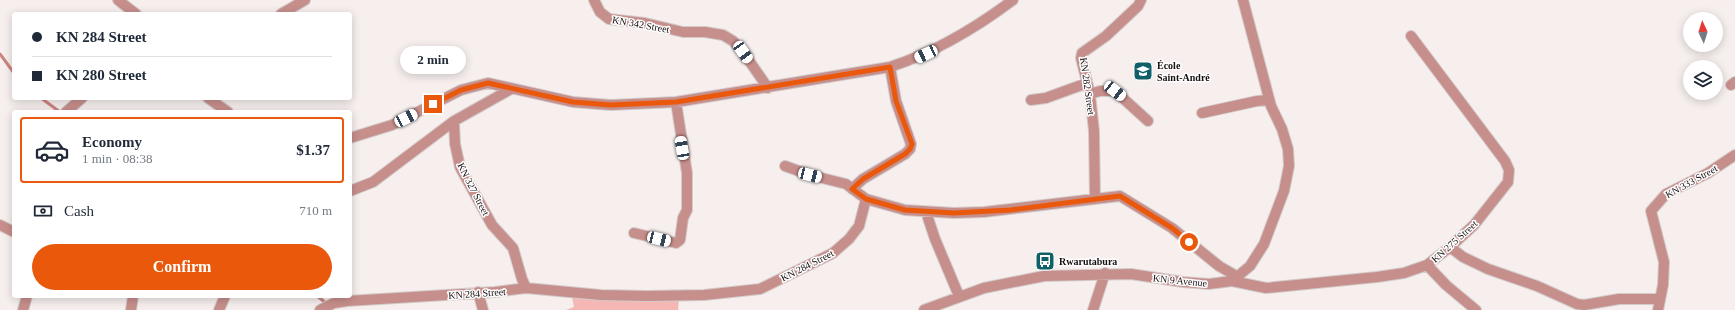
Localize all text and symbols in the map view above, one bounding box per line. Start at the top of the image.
north arrow [1683,12,1723,52]
map controls [1683,12,1723,100]
street label: KN 342 Street [612,14,671,35]
text: KN 284 Street [56,29,147,45]
car [731,39,755,65]
car [913,43,939,65]
callout: 2 min [400,46,466,74]
text: 2 min [417,52,449,67]
street label: KN 282 Street [1078,57,1097,116]
school or university icon: École Saint-André [1132,60,1154,82]
place label: École Saint-André [1157,60,1210,83]
button: layers [1683,60,1723,100]
text: KN 280 Street [56,67,147,83]
car [1102,79,1128,103]
route end [424,95,442,113]
car [393,107,419,129]
icon: car [34,132,70,168]
text: Economy [82,134,142,150]
car [674,135,690,161]
text: $1.37 [296,142,330,158]
text: 1 min · 08:38 [82,151,152,166]
street label: KN 327 Street [456,161,492,218]
street label: KN 333 Street [1663,163,1719,200]
car [797,166,823,184]
icon: cash [32,200,54,222]
text: Cash [64,203,94,219]
text: 710 m [299,203,332,218]
street label: KN 275 Street [1429,218,1480,265]
car [646,230,672,248]
route start [1180,233,1198,251]
button: Confirm [32,244,332,290]
street label: KN 284 Street [779,247,836,283]
bus stop icon: Rwarutabura [1034,250,1056,272]
place label: Rwarutabura [1059,256,1117,267]
street label: KN 9 Avenue [1152,272,1208,289]
street label: KN 284 Street [448,286,506,301]

